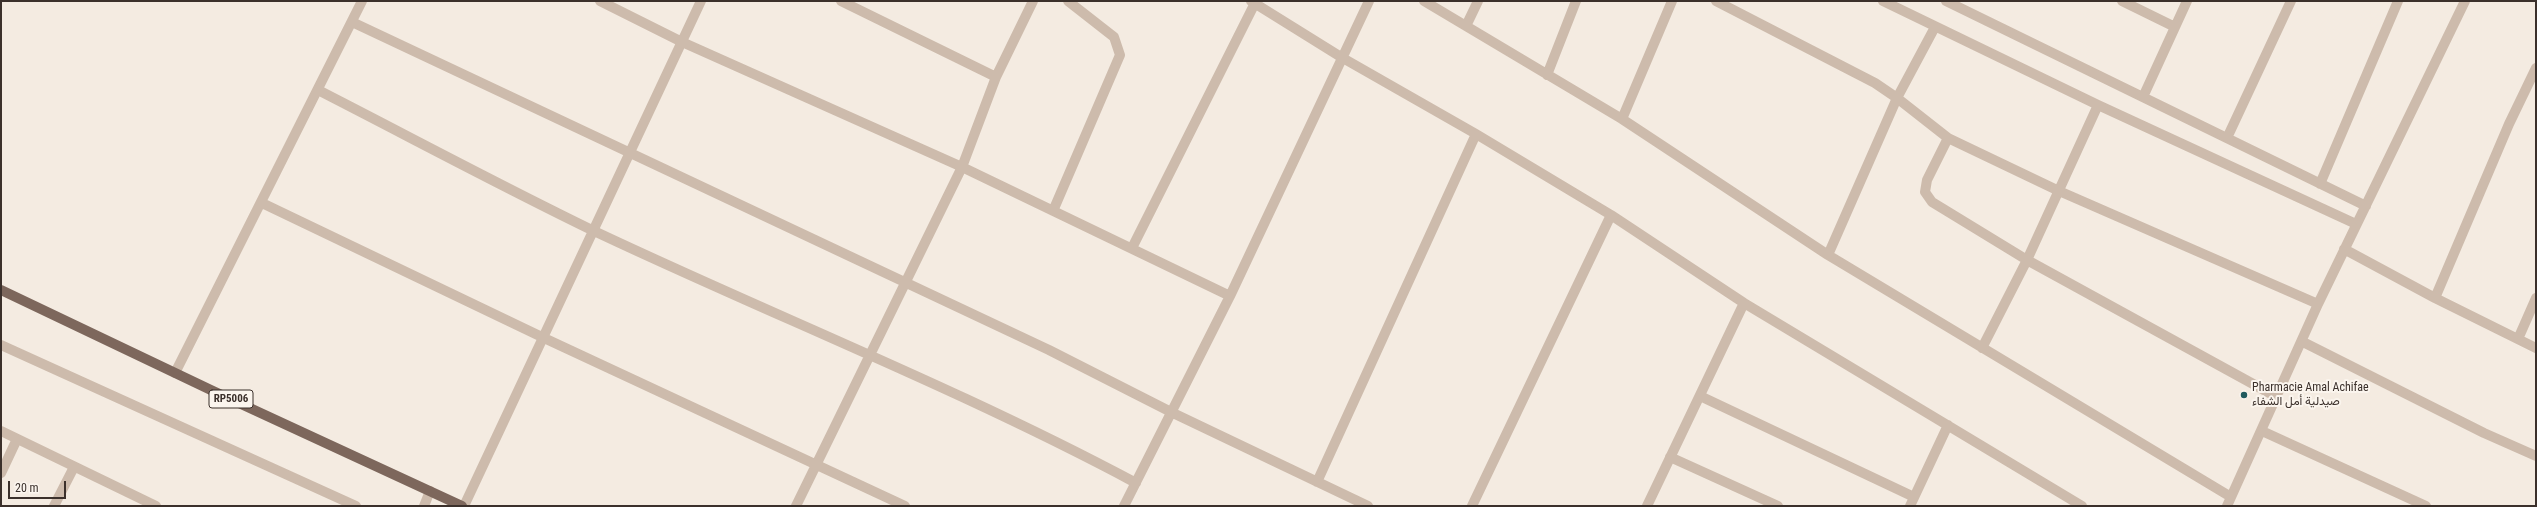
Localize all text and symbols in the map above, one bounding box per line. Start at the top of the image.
place label: Pharmacie Amal Achifae صيدلية أمل الشفاء [2252,381,2369,409]
road number: RP5006 [209,390,253,408]
marker: Pharmacie Amal Achifae صيدلية أمل الشفاء [2239,390,2249,400]
scale bar [10,473,68,499]
text: 20 m [15,481,39,495]

